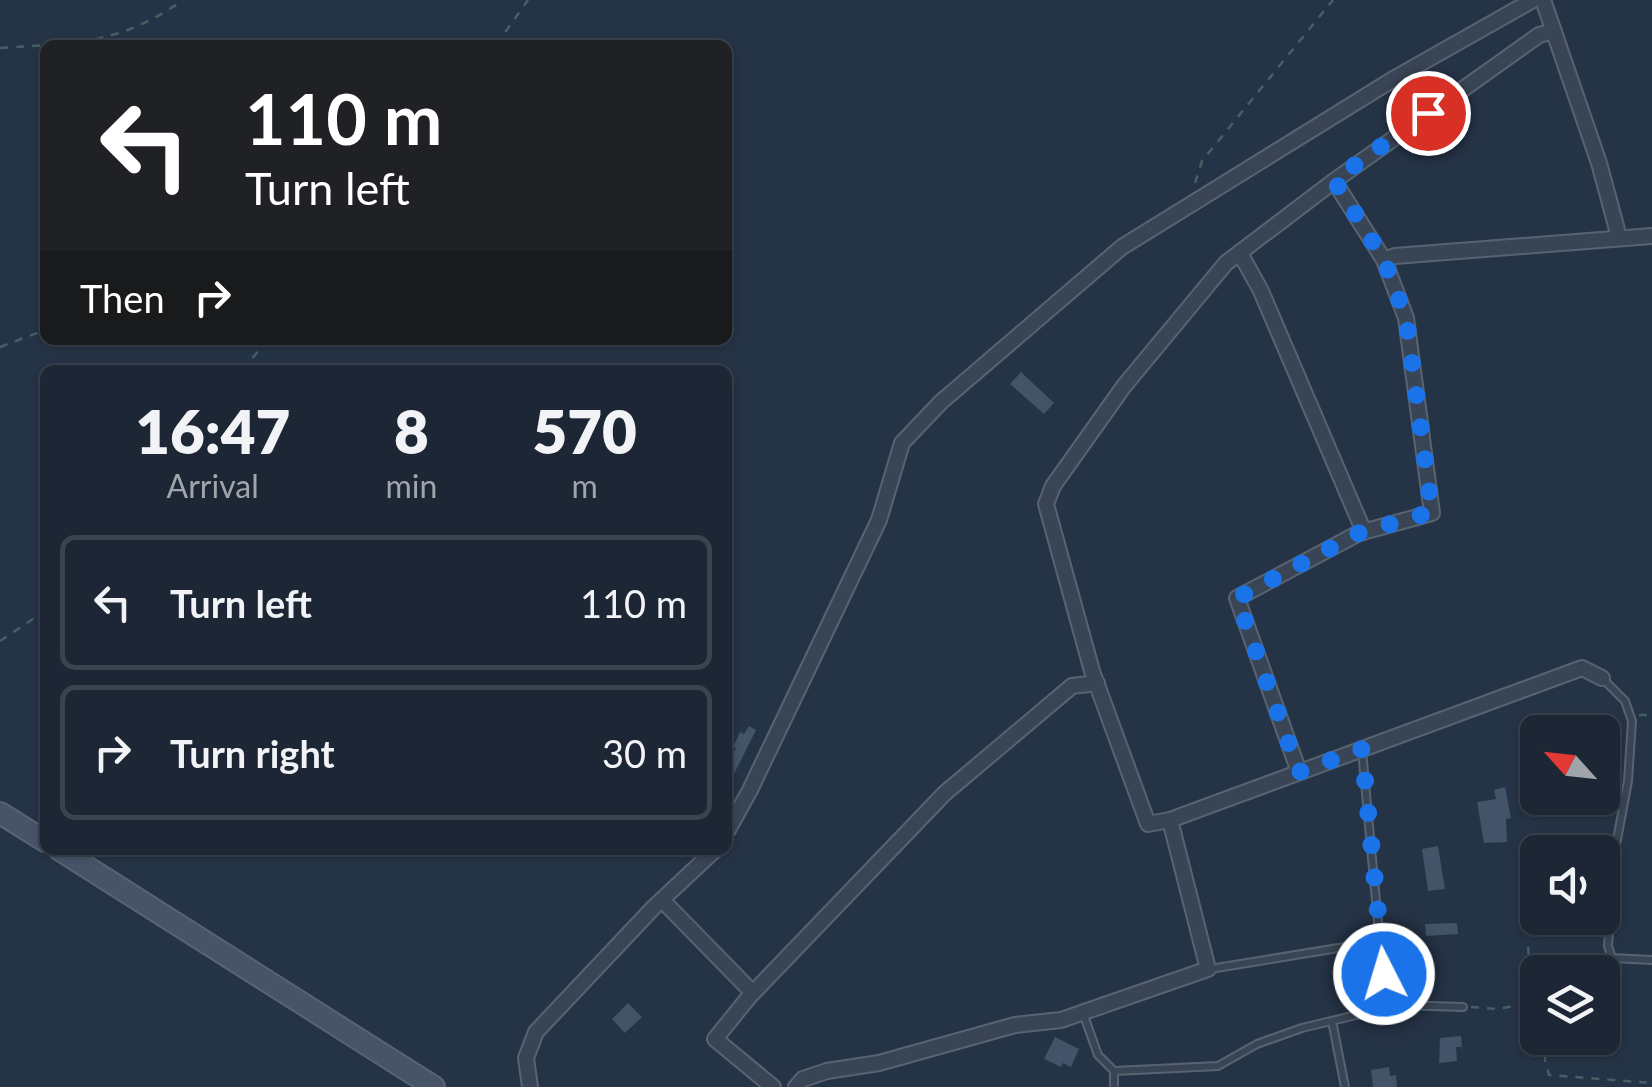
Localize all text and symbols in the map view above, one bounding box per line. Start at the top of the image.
pin [1386,71,1471,156]
text: 110 m [245,76,442,160]
icon: left [80,80,210,210]
icon: arrive [1401,86,1456,141]
text: Turn left [245,161,410,215]
icon: right [185,270,240,325]
text: Then [80,275,165,321]
text: 16:47 [135,395,290,467]
text: 8 [394,395,429,467]
text: 570 [532,395,637,467]
text: Arrival [167,466,259,505]
text: min [385,466,437,505]
text: m [571,466,598,505]
icon: left [85,575,140,630]
text: Turn left [170,580,312,626]
text: 110 m [580,580,687,626]
north arrow [1520,715,1620,815]
map controls [1520,715,1620,1055]
icon: right [85,725,140,780]
text: Turn right [170,730,335,776]
text: 30 m [602,730,687,776]
button: sound [1520,835,1620,935]
position arrow [1332,922,1436,1026]
button: layers [1520,955,1620,1055]

